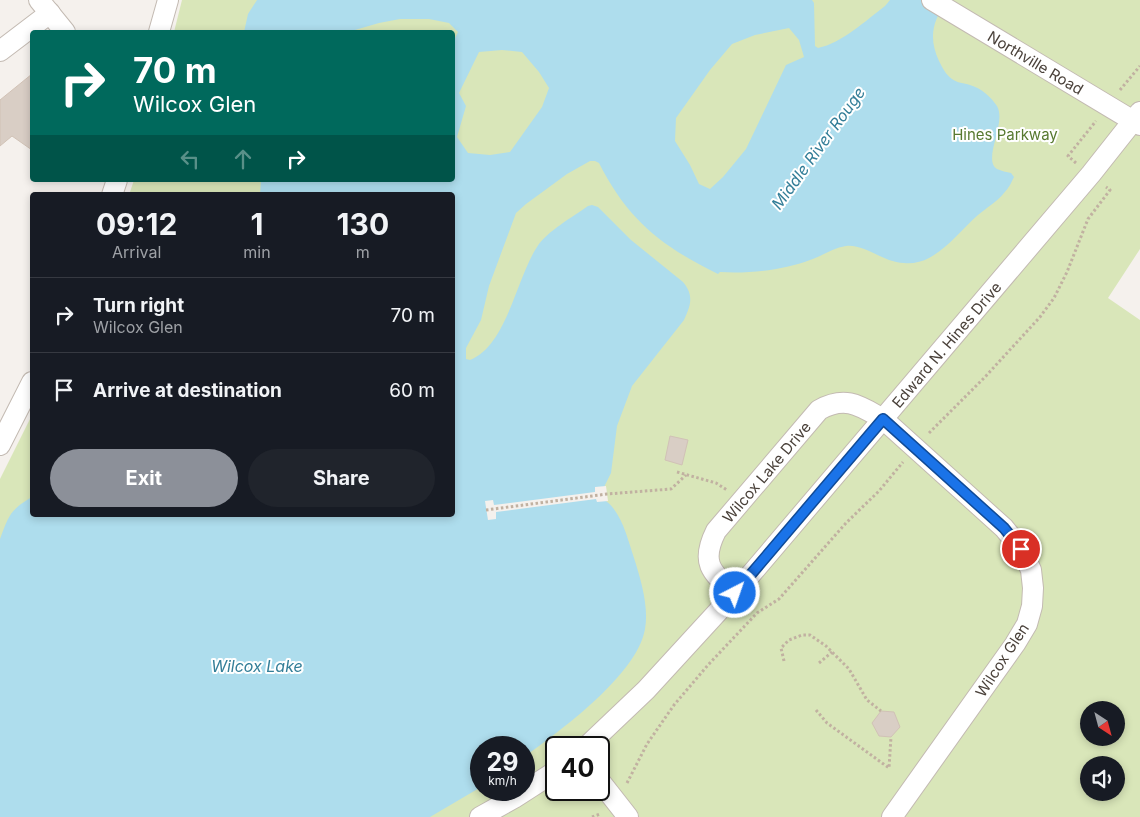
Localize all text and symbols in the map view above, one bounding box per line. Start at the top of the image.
street label: Northville Road [984,26,1087,98]
text: 70 m [133,49,217,91]
icon: right [50,50,115,115]
water label: Middle River Rouge [767,83,869,213]
text: Wilcox Glen [133,91,256,117]
park label: Hines Parkway [952,125,1058,144]
icon: left [176,145,204,173]
icon: ahead [229,145,257,173]
icon: right [282,145,310,173]
text: 09:12 [96,206,177,242]
text: 1 [251,206,263,242]
text: 130 [337,206,389,242]
text: Arrival [112,242,161,262]
text: min [243,242,271,262]
text: m [356,242,370,262]
street label: Edward N. Hines Drive [887,278,1005,411]
text: Turn right [93,294,184,317]
icon: right [50,301,78,329]
text: 70 m [391,304,435,327]
text: Wilcox Glen [93,317,183,337]
icon: arrive [50,376,78,404]
text: Arrive at destination [93,379,282,402]
text: 60 m [389,379,435,402]
street label: Wilcox Lake Drive [718,417,815,526]
button: Exit [50,449,238,507]
button: Share [248,449,435,507]
pin [1000,528,1042,570]
icon: arrive [1007,535,1035,563]
position arrow [708,566,760,618]
street label: Wilcox Glen [971,620,1033,700]
water label: Wilcox Lake [211,656,303,676]
north arrow [1080,701,1125,746]
map controls [1080,701,1125,801]
speed limit sign: 40 [545,736,610,801]
text: 29 [487,747,518,777]
button: sound [1080,756,1125,801]
text: km/h [488,773,517,788]

